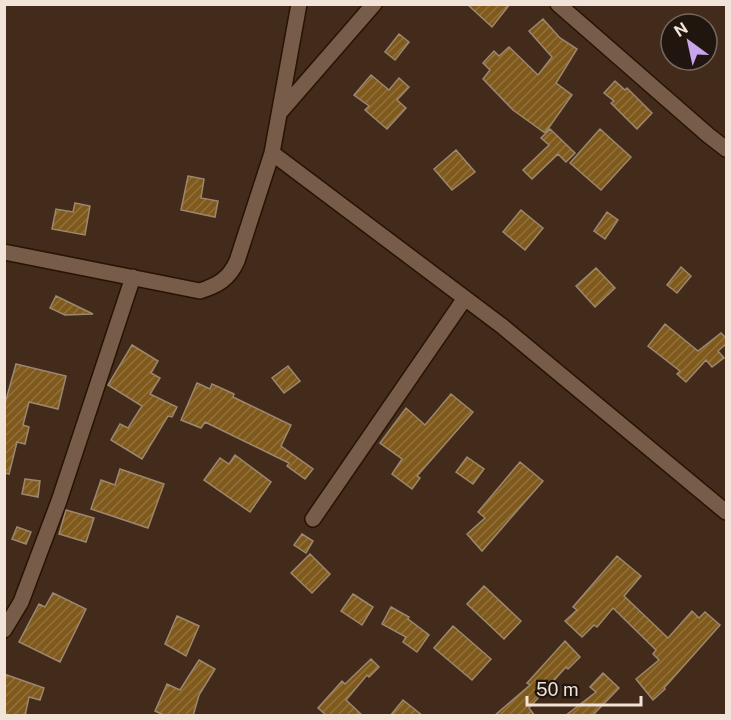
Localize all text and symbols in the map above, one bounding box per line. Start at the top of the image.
north arrow [659,12,719,72]
text: N [671,18,692,41]
scale bar [527,669,641,707]
text: 50 m [536,679,579,700]

